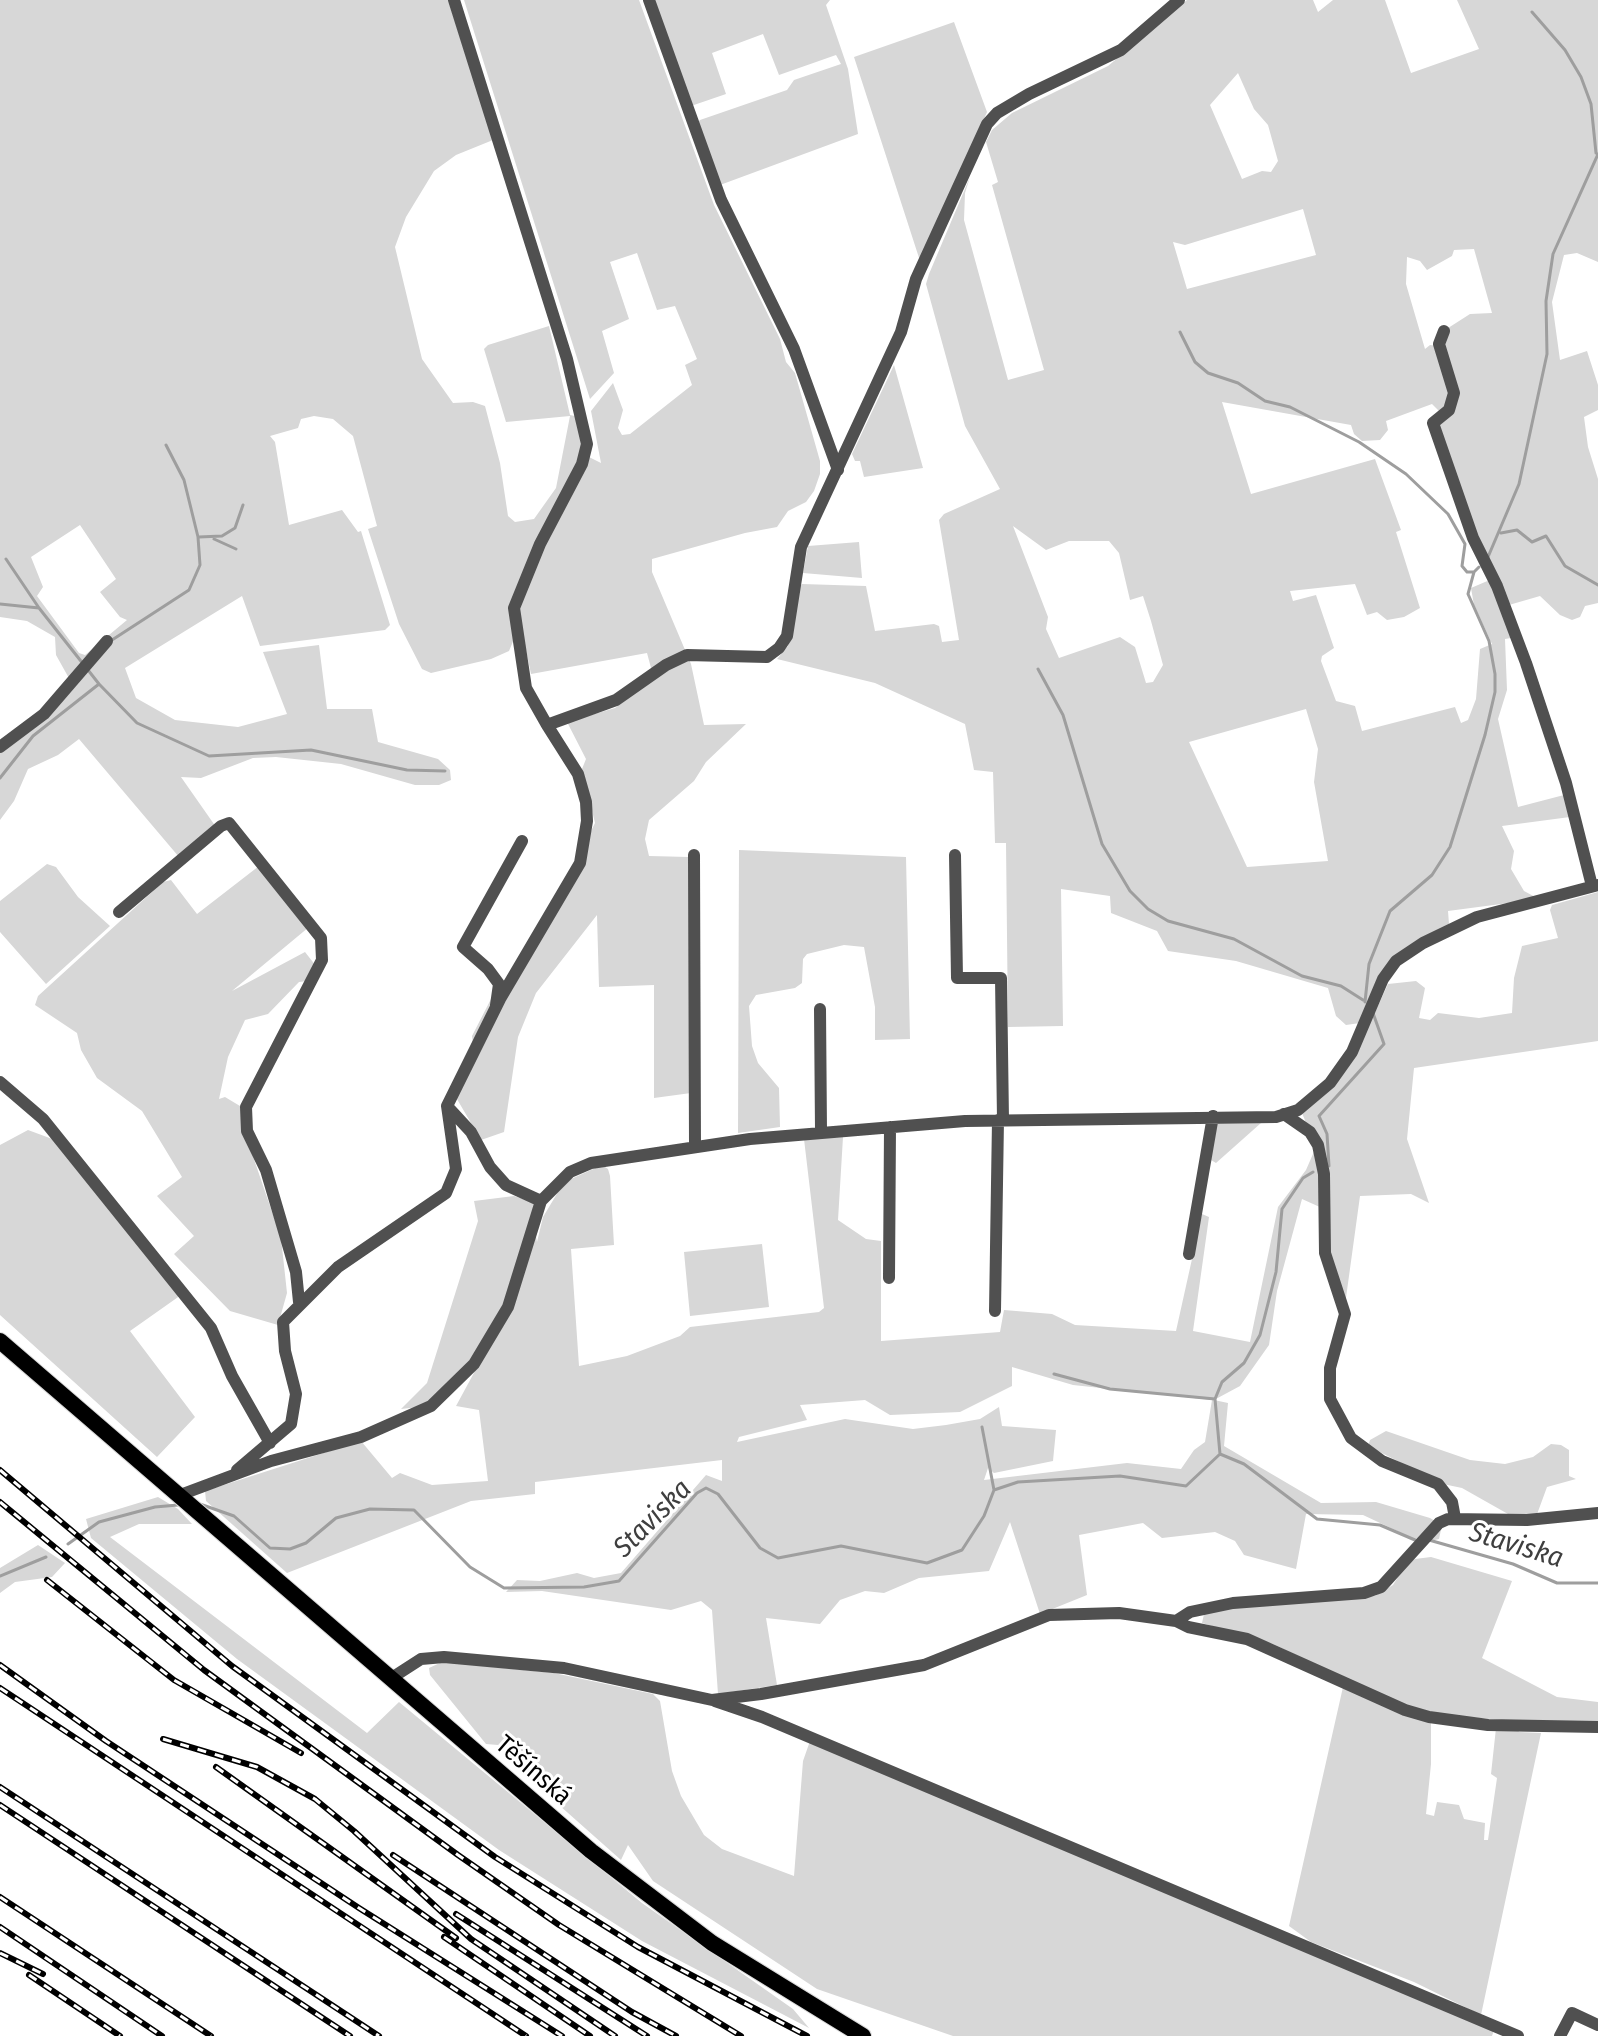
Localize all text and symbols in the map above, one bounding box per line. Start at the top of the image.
water label: Staviska [607,1473,699,1565]
water label: Staviska [1465,1516,1567,1576]
street label: Těšínská [489,1730,577,1812]

